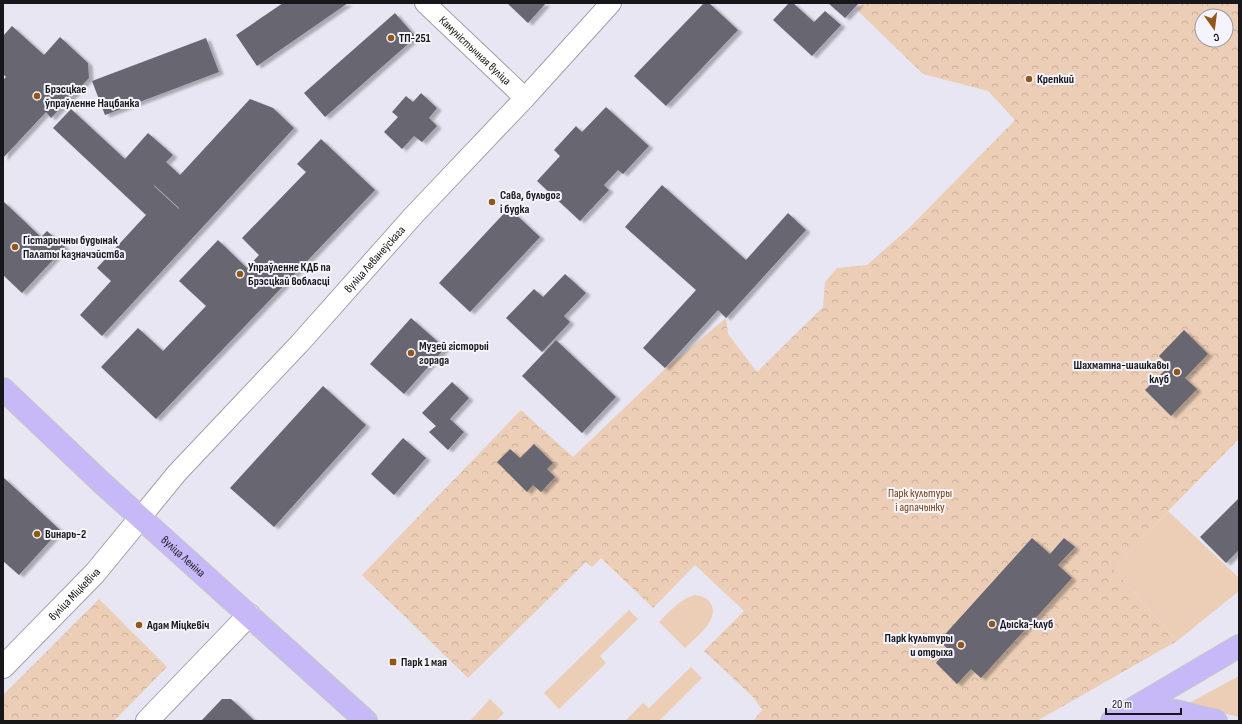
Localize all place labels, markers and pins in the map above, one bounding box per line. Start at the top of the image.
place label: ТП-251 [399,31,431,46]
marker: ТП-251 [386,33,396,43]
place label: Крепкий [1037,72,1074,87]
marker: Крепкий [1024,74,1034,84]
place label: Брэсцкае ўпраўленне Нацбанка [45,82,140,111]
marker: Брэсцкае ўпраўленне Нацбанка [32,91,42,101]
place label: Сава, бульдог і будка [500,188,561,217]
marker: Сава, бульдог і будка [487,197,497,207]
place label: Гістарычны будынак Палаты казначэйства [23,233,125,262]
marker: Гістарычны будынак Палаты казначэйства [10,242,20,252]
place label: Упраўленне КДБ па Брэсцкай вобласці [248,260,331,289]
marker: Упраўленне КДБ па Брэсцкай вобласці [235,269,245,279]
place label: Музей гісторыі горада [419,339,489,368]
marker: Музей гісторыі горада [406,348,416,358]
place label: Шахматна-шашкавы клуб [1074,358,1169,387]
marker: Шахматна-шашкавы клуб [1172,367,1182,377]
place label: Винарь-2 [45,527,86,542]
marker: Винарь-2 [32,529,42,539]
place label: Дыска-клуб [1000,617,1053,632]
place label: Адам Міцкевіч [146,618,209,633]
marker: Дыска-клуб [987,619,997,629]
marker: Адам Міцкевіч [134,620,144,630]
place label: Парк культуры и отдыха [885,631,953,660]
marker: Парк культуры и отдыха [956,640,966,650]
place label: Парк 1 мая [401,655,447,670]
marker: Парк 1 мая [388,657,398,667]

